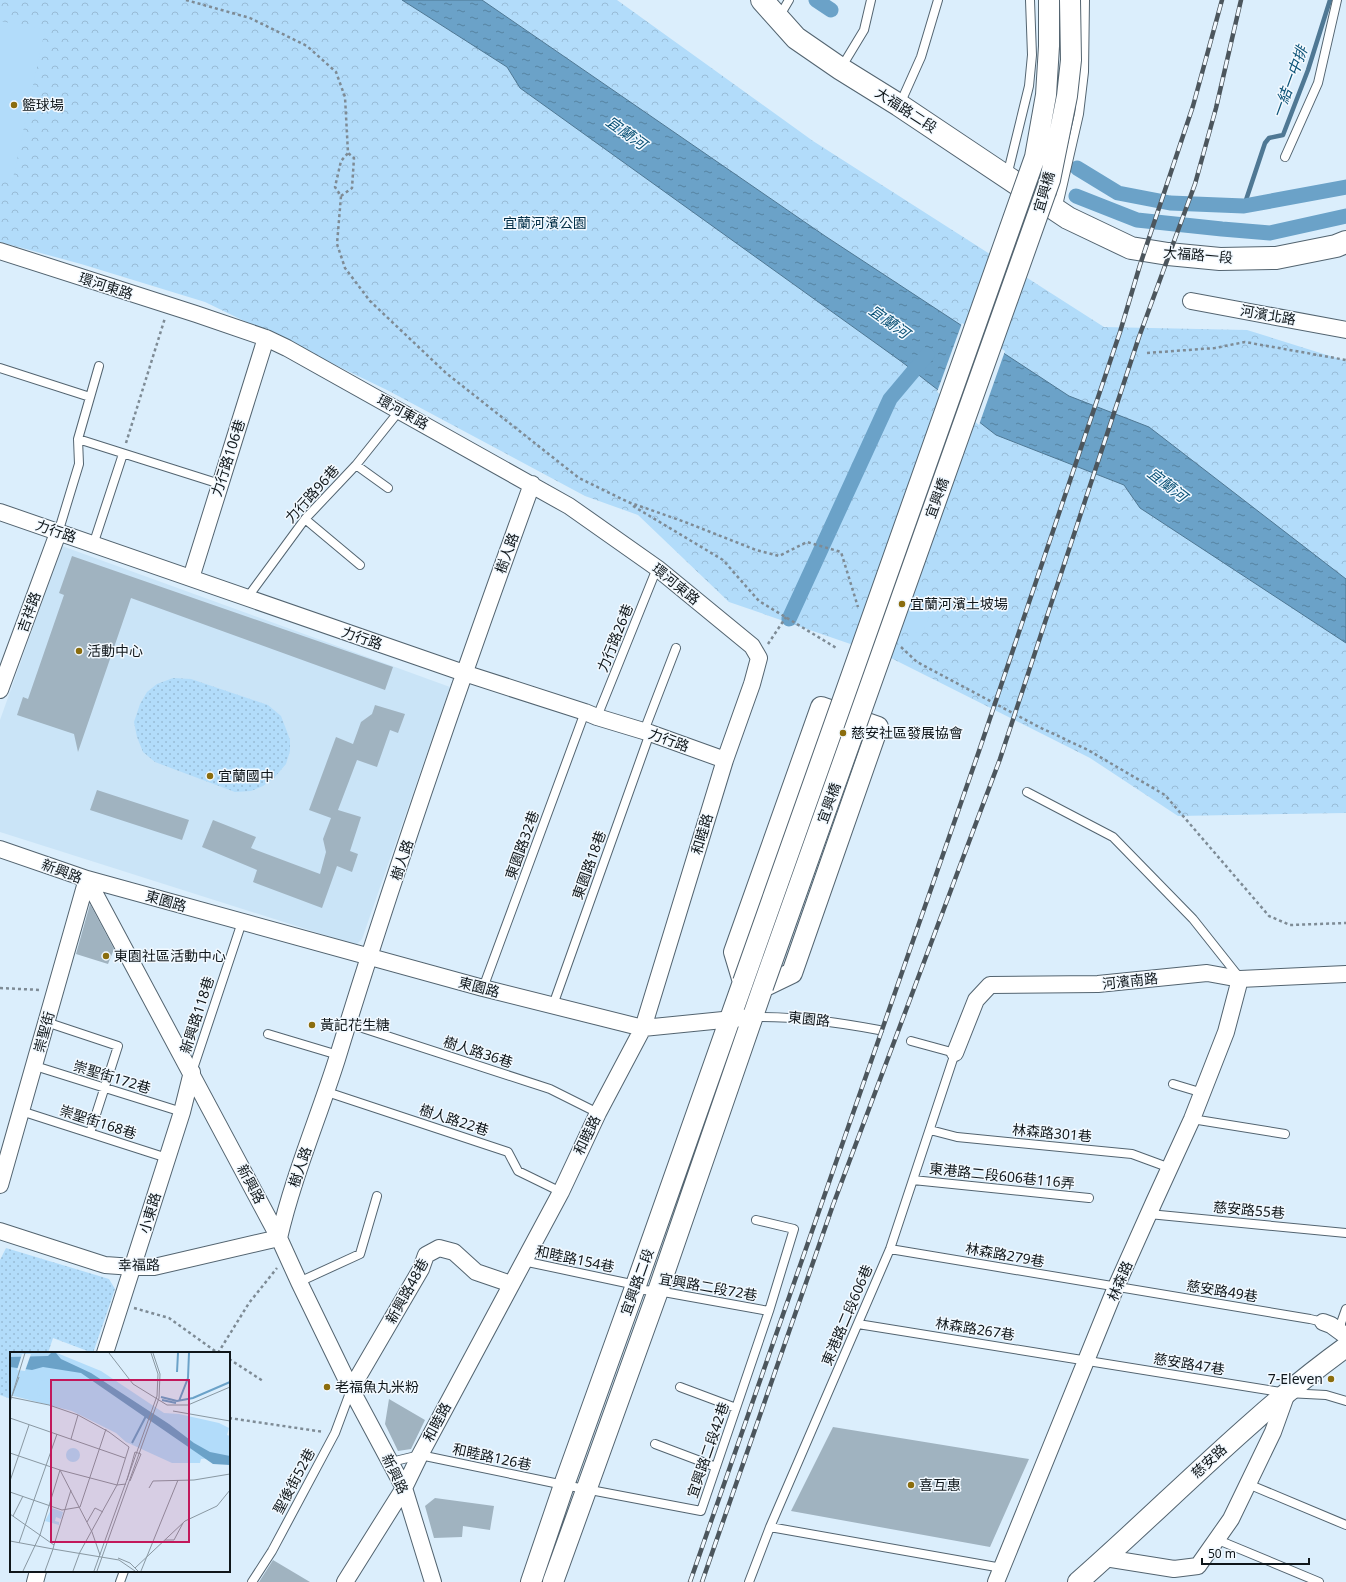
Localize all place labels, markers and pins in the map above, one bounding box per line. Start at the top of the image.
place label: 籃球場 [22,95,64,114]
marker: 籃球場 [9,100,19,110]
place label: 宜蘭河濱土坡場 [910,594,1008,613]
marker: 宜蘭河濱土坡場 [897,599,907,609]
place label: 活動中心 [87,641,143,660]
marker: 活動中心 [74,646,84,656]
place label: 慈安社區發展協會 [851,723,963,742]
marker: 慈安社區發展協會 [838,728,848,738]
place label: 宜蘭國中 [218,766,274,785]
marker: 宜蘭國中 [205,771,215,781]
place label: 東園社區活動中心 [114,946,226,965]
marker: 東園社區活動中心 [101,951,111,961]
place label: 黃記花生糖 [320,1015,390,1034]
marker: 黃記花生糖 [307,1020,317,1030]
place label: 7-Eleven [1268,1369,1323,1388]
marker: 7-Eleven [1326,1374,1336,1384]
place label: 老福魚丸米粉 [335,1377,419,1396]
marker: 老福魚丸米粉 [322,1382,332,1392]
place label: 喜互惠 [919,1475,961,1494]
marker: 喜互惠 [906,1480,916,1490]

